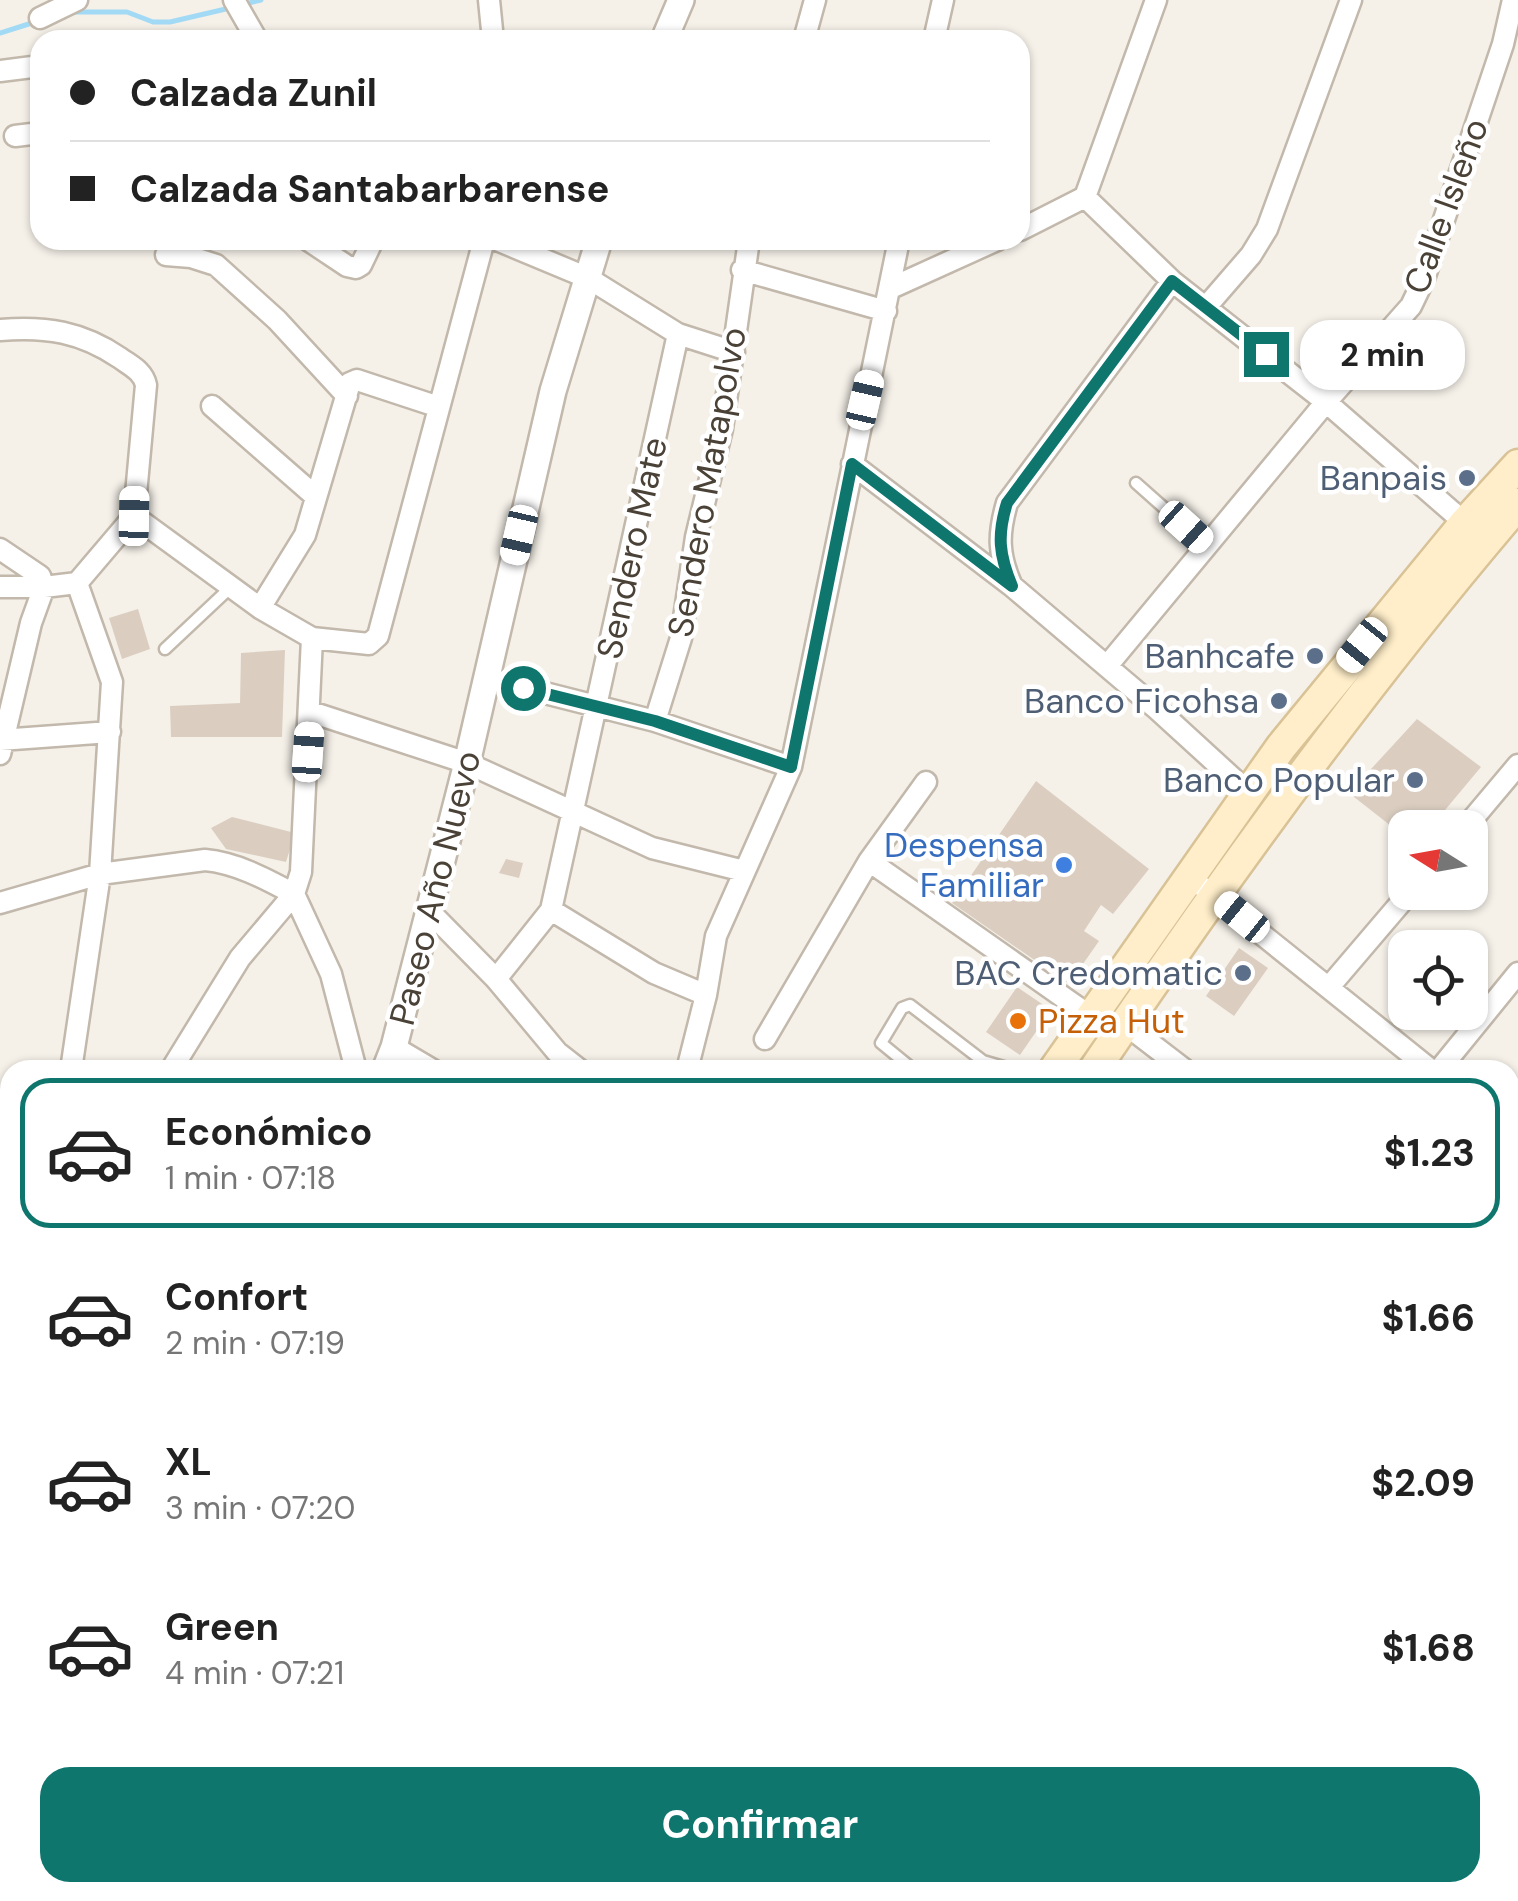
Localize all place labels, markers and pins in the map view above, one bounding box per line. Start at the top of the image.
place label: Banpais [1320,455,1447,501]
marker: Banpais [1456,467,1478,489]
place label: Banhcafe [1144,633,1295,679]
marker: Banhcafe [1304,645,1326,667]
place label: Banco Ficohsa [1024,678,1259,724]
marker: Banco Ficohsa [1268,690,1290,712]
place label: Banco Popular [1163,757,1395,803]
marker: Banco Popular [1404,769,1426,791]
place label: Despensa Familiar [884,822,1044,908]
marker: Despensa Familiar [1053,854,1075,876]
place label: BAC Credomatic [954,950,1223,996]
marker: BAC Credomatic [1232,962,1254,984]
place label: Pizza Hut [1038,998,1185,1044]
marker: Pizza Hut [1007,1010,1029,1032]

